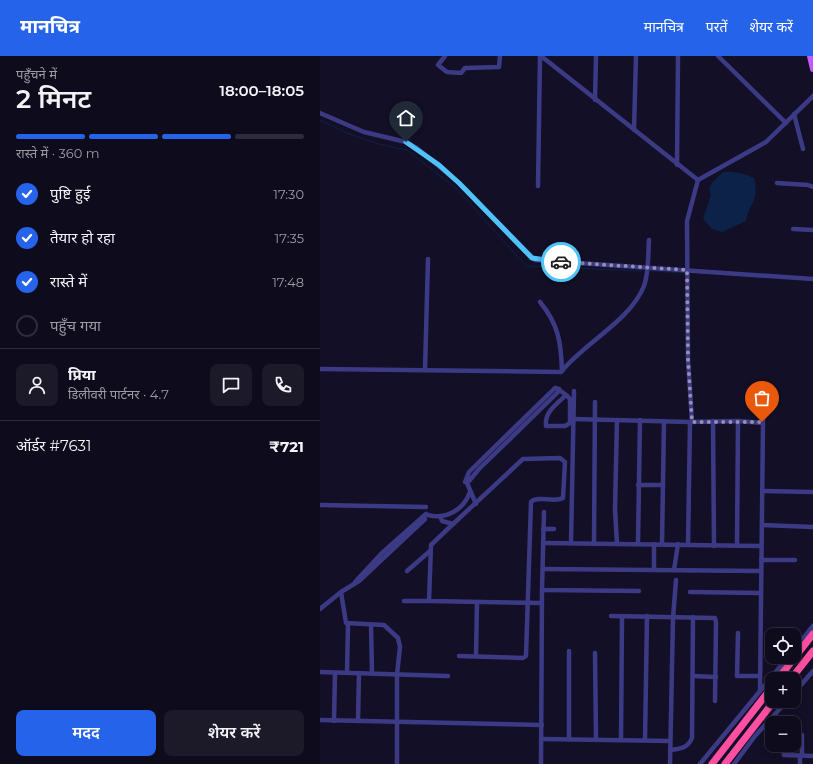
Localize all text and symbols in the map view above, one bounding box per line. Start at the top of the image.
text: मानचित्र [20,15,80,38]
text: मानचित्र [644,18,684,36]
text: परतें [706,18,727,36]
text: शेयर करें [749,18,793,36]
text: पहुँचने में [16,66,57,82]
text: 18:00–18:05 [219,81,304,100]
text: 2 मिनट [16,83,91,115]
pin [389,101,423,142]
icon: home [395,107,417,129]
text: रास्ते में · 360 m [16,145,99,161]
icon: check [16,183,38,205]
text: पुष्टि हुई [50,184,90,203]
text: 17:30 [273,186,304,202]
icon: check [16,227,38,249]
text: तैयार हो रहा [50,228,115,247]
text: 17:35 [275,230,304,246]
courier [541,242,581,282]
icon: car [550,251,572,273]
icon: check [16,271,38,293]
text: रास्ते में [50,272,87,291]
text: 17:48 [272,274,304,290]
text: पहुँच गया [50,316,101,335]
button: person [16,364,58,406]
button: chat [210,364,252,406]
button: phone [262,364,304,406]
text: प्रिया [68,365,96,384]
pin [745,381,779,422]
text: डिलीवरी पार्टनर · 4.7 [68,386,169,402]
icon: bag [751,387,773,409]
text: ऑर्डर #7631 [16,436,91,455]
text: ₹721 [269,437,304,456]
map controls [765,628,801,752]
button: locate [765,628,801,664]
button: + [765,672,801,708]
button: मदद [16,710,156,756]
button: शेयर करें [164,710,304,756]
button: − [765,716,801,752]

